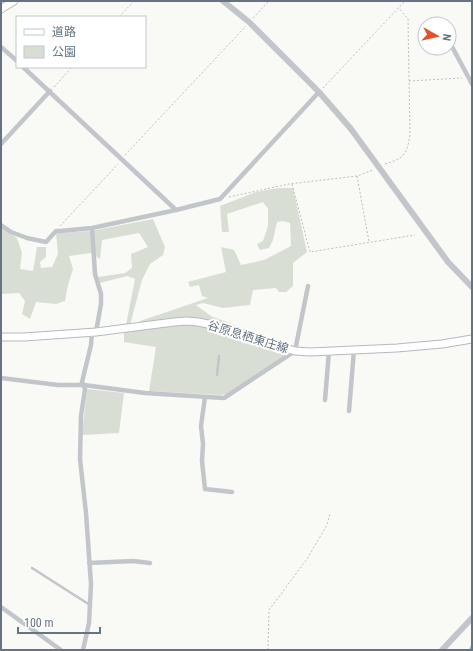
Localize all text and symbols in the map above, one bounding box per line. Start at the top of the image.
legend [16,16,146,68]
north arrow [417,16,457,56]
text: 道路 [52,25,76,39]
text: N [439,33,453,42]
text: 公園 [52,45,76,59]
street label: 谷原息栖東庄線 [206,318,290,356]
scale bar [18,609,100,635]
text: 100 m [24,616,54,630]

